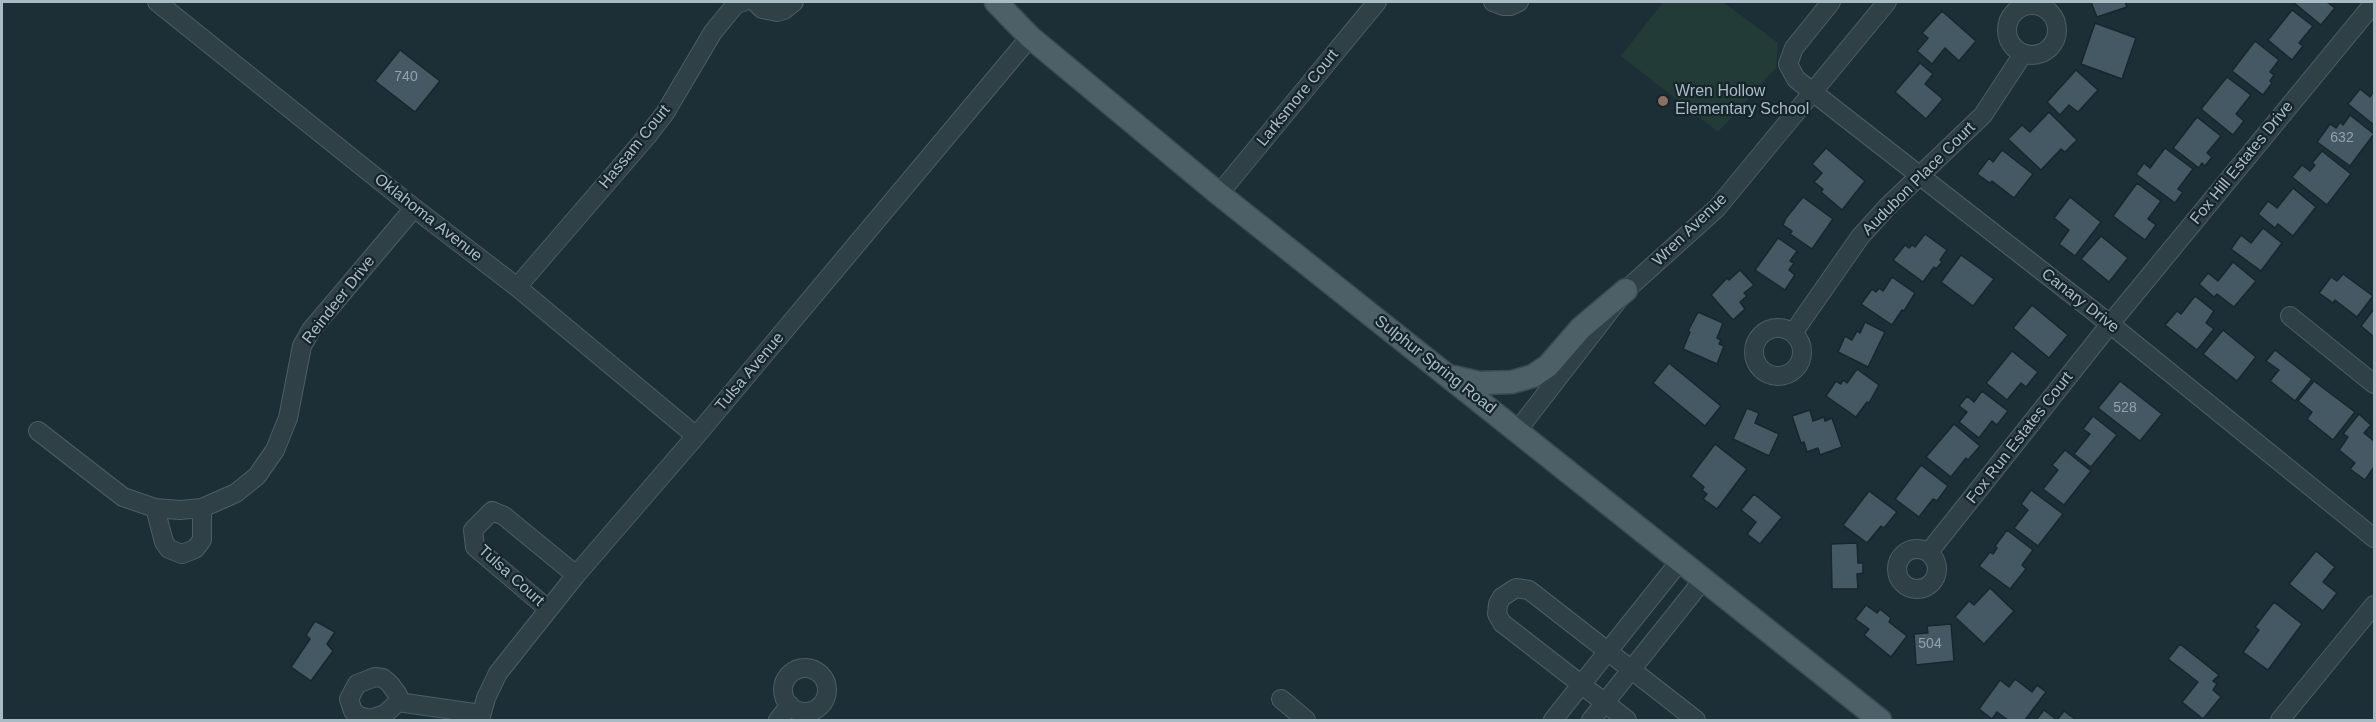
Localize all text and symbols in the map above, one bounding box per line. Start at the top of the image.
street label: Larksmore Court [1253,46,1343,150]
house number: 740 [394,69,418,85]
place label: Wren Hollow Elementary School [1675,82,1809,120]
marker: Wren Hollow Elementary School [1656,94,1670,108]
street label: Fox Hill Estates Drive [2186,98,2298,228]
street label: Hassam Court [595,101,675,193]
street label: Audubon Place Court [1858,118,1980,240]
house number: 632 [2330,130,2354,146]
street label: Oklahoma Avenue [370,170,486,266]
street label: Wren Avenue [1649,190,1731,270]
street label: Reindeer Drive [299,252,379,348]
street label: Canary Drive [2037,265,2123,337]
street label: Sulphur Spring Road [1371,312,1499,418]
street label: Tulsa Avenue [711,329,789,415]
street label: Fox Run Estates Court [1963,368,2077,508]
house number: 528 [2113,400,2137,416]
street label: Tulsa Court [474,541,548,611]
house number: 504 [1918,636,1942,652]

